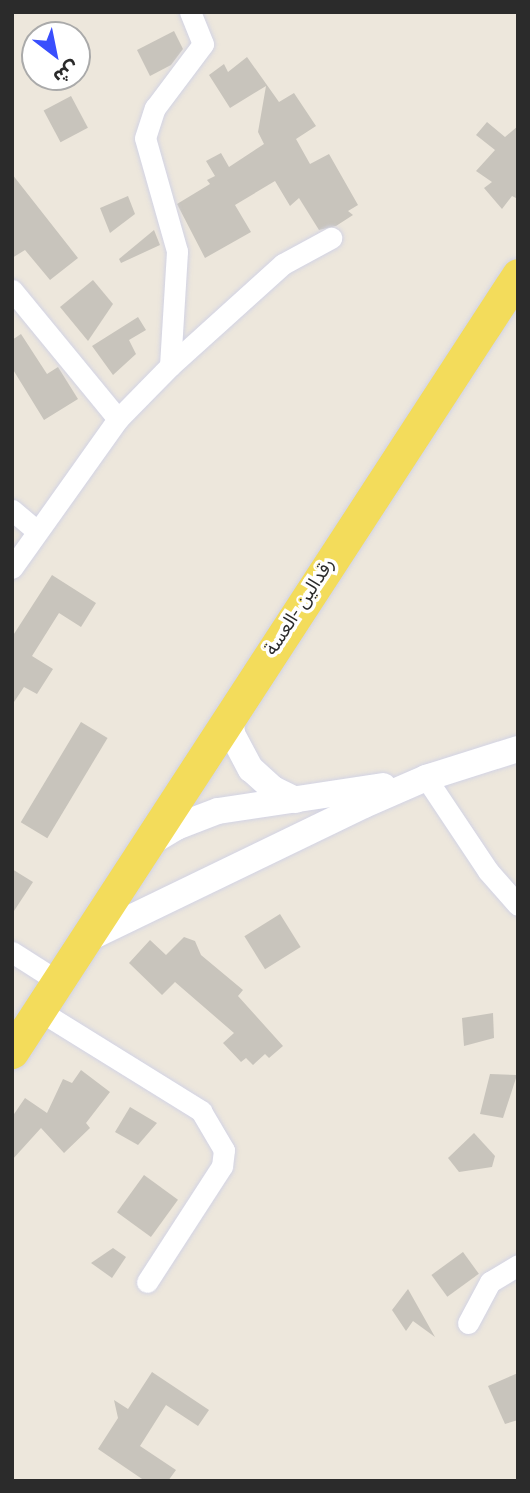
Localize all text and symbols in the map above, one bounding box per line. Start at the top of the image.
north arrow [21,21,91,91]
text: ش [49,56,83,88]
street label: رقدالين -العسة [260,554,340,660]

